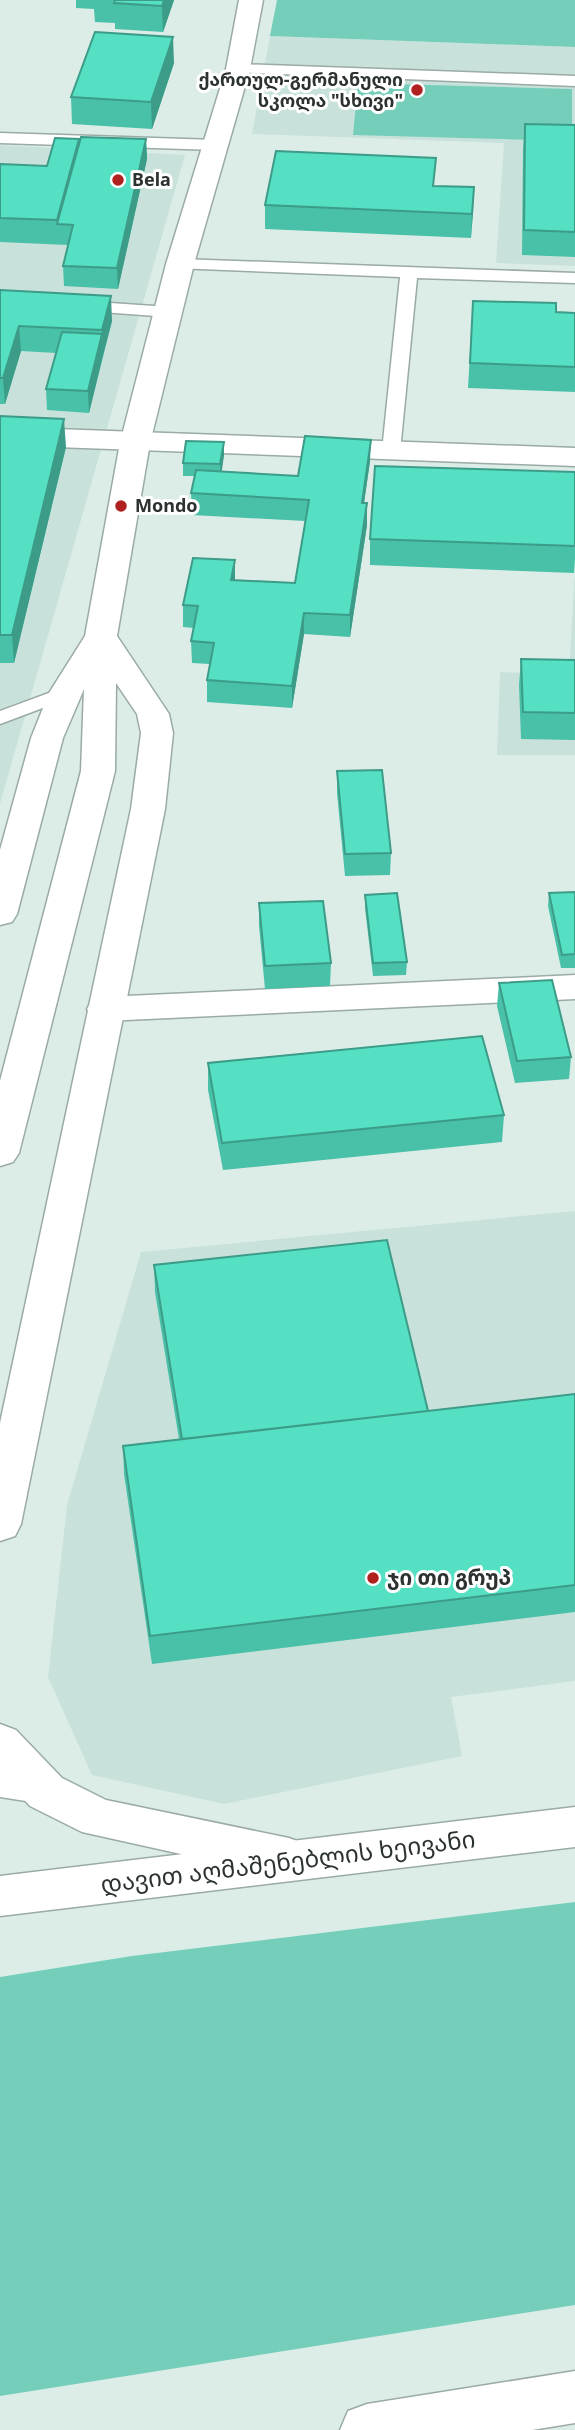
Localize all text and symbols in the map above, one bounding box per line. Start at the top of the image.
place label: ქართულ-გერმანული სკოლა "სხივი" [199,67,403,112]
marker: ქართულ-გერმანული სკოლა "სხივი" [409,82,425,98]
place label: Bela [132,167,171,191]
marker: Bela [110,172,126,188]
place label: Mondo [135,493,198,517]
marker: Mondo [113,498,129,514]
place label: ჯი თი გრუპ [387,1563,511,1591]
marker: ჯი თი გრუპ [365,1570,381,1586]
street label: დავით აღმაშენებლის ხეივანი [99,1821,477,1900]

